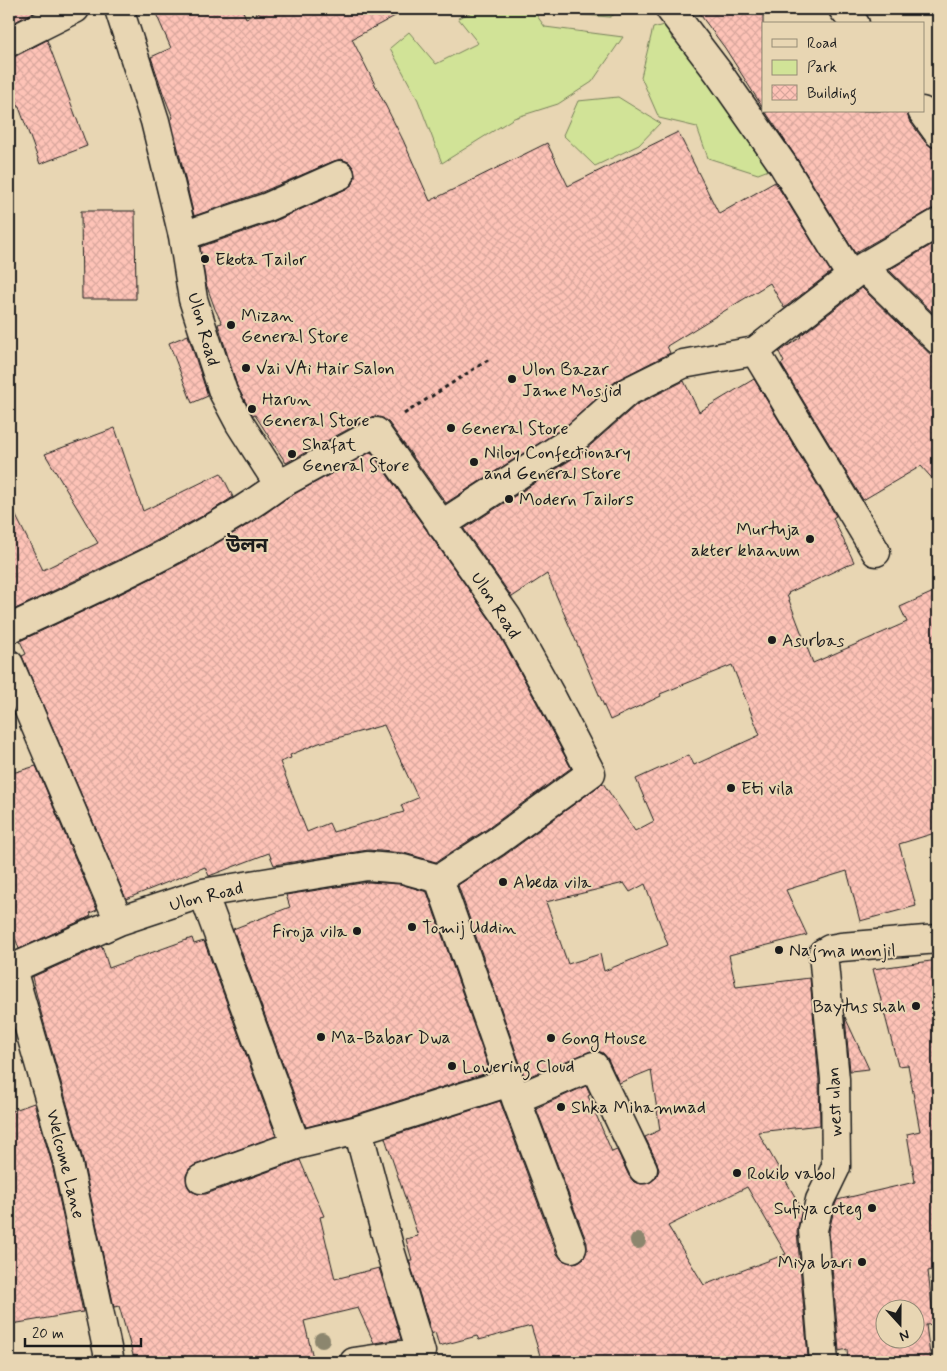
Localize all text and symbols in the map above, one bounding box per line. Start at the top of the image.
legend [762,22,924,112]
text: Road [807,34,837,54]
text: Park [807,58,837,78]
text: Building [807,84,857,105]
place label: Ekota Tailor [215,248,307,272]
marker: Ekota Tailor [199,253,211,265]
street label: Ulon Road [181,290,225,369]
place label: Mizan General Store [241,304,349,349]
marker: Mizan General Store [225,319,237,331]
place label: Vai VAi Hair Salon [256,357,395,381]
place label: Ulon Bazar Jame Mosjid [522,358,622,403]
marker: Vai VAi Hair Salon [240,362,252,374]
marker: Ulon Bazar Jame Mosjid [506,373,518,385]
place label: Harun General Store [262,388,370,433]
marker: Harun General Store [246,403,258,415]
place label: General Store [461,417,569,441]
marker: General Store [445,422,457,434]
place label: Shafat General Store [302,433,410,478]
place label: Niloy Confectionary and General Store [484,441,631,486]
marker: Shafat General Store [286,448,298,460]
marker: Niloy Confectionary and General Store [468,456,480,468]
place label: Modern Tailors [519,488,634,512]
marker: Modern Tailors [503,493,515,505]
place label: Murtuja akter khanum [691,518,800,563]
district label: উলন [225,533,269,560]
marker: Murtuja akter khanum [804,533,816,545]
street label: Ulon Road [465,567,526,644]
place label: Asurbas [782,629,844,653]
marker: Asurbas [766,634,778,646]
place label: Eti vila [741,777,794,801]
marker: Eti vila [725,782,737,794]
place label: Abeda vila [513,871,591,895]
street label: Ulon Road [167,876,246,918]
marker: Abeda vila [497,876,509,888]
place label: Tomij Uddin [422,916,516,940]
place label: Firoja vila [272,920,347,944]
marker: Tomij Uddin [406,921,418,933]
marker: Firoja vila [351,925,363,937]
place label: Najma monjil [789,939,896,963]
marker: Najma monjil [773,944,785,956]
place label: Baytus shah [812,995,906,1019]
marker: Baytus shah [910,1000,922,1012]
place label: Ma-Babar Dwa [331,1026,451,1050]
place label: Gong House [561,1027,647,1052]
marker: Ma-Babar Dwa [315,1031,327,1043]
marker: Gong House [545,1032,557,1044]
place label: Lowering Cloud [462,1055,575,1081]
marker: Lowering Cloud [446,1060,458,1072]
street label: west ulan [822,1066,848,1138]
place label: Shka Mihammad [571,1096,706,1120]
marker: Shka Mihammad [555,1101,567,1113]
street label: Welcome Lane [40,1107,90,1221]
place label: Rokib vabol [747,1162,835,1186]
marker: Rokib vabol [731,1167,743,1179]
place label: Sufiya coteg [774,1197,862,1221]
marker: Sufiya coteg [866,1202,878,1214]
place label: Miya bari [778,1251,852,1275]
marker: Miya bari [856,1256,868,1268]
north arrow [874,1298,924,1348]
scale bar [25,1316,141,1348]
text: 20 m [32,1324,64,1344]
text: N [897,1325,912,1345]

